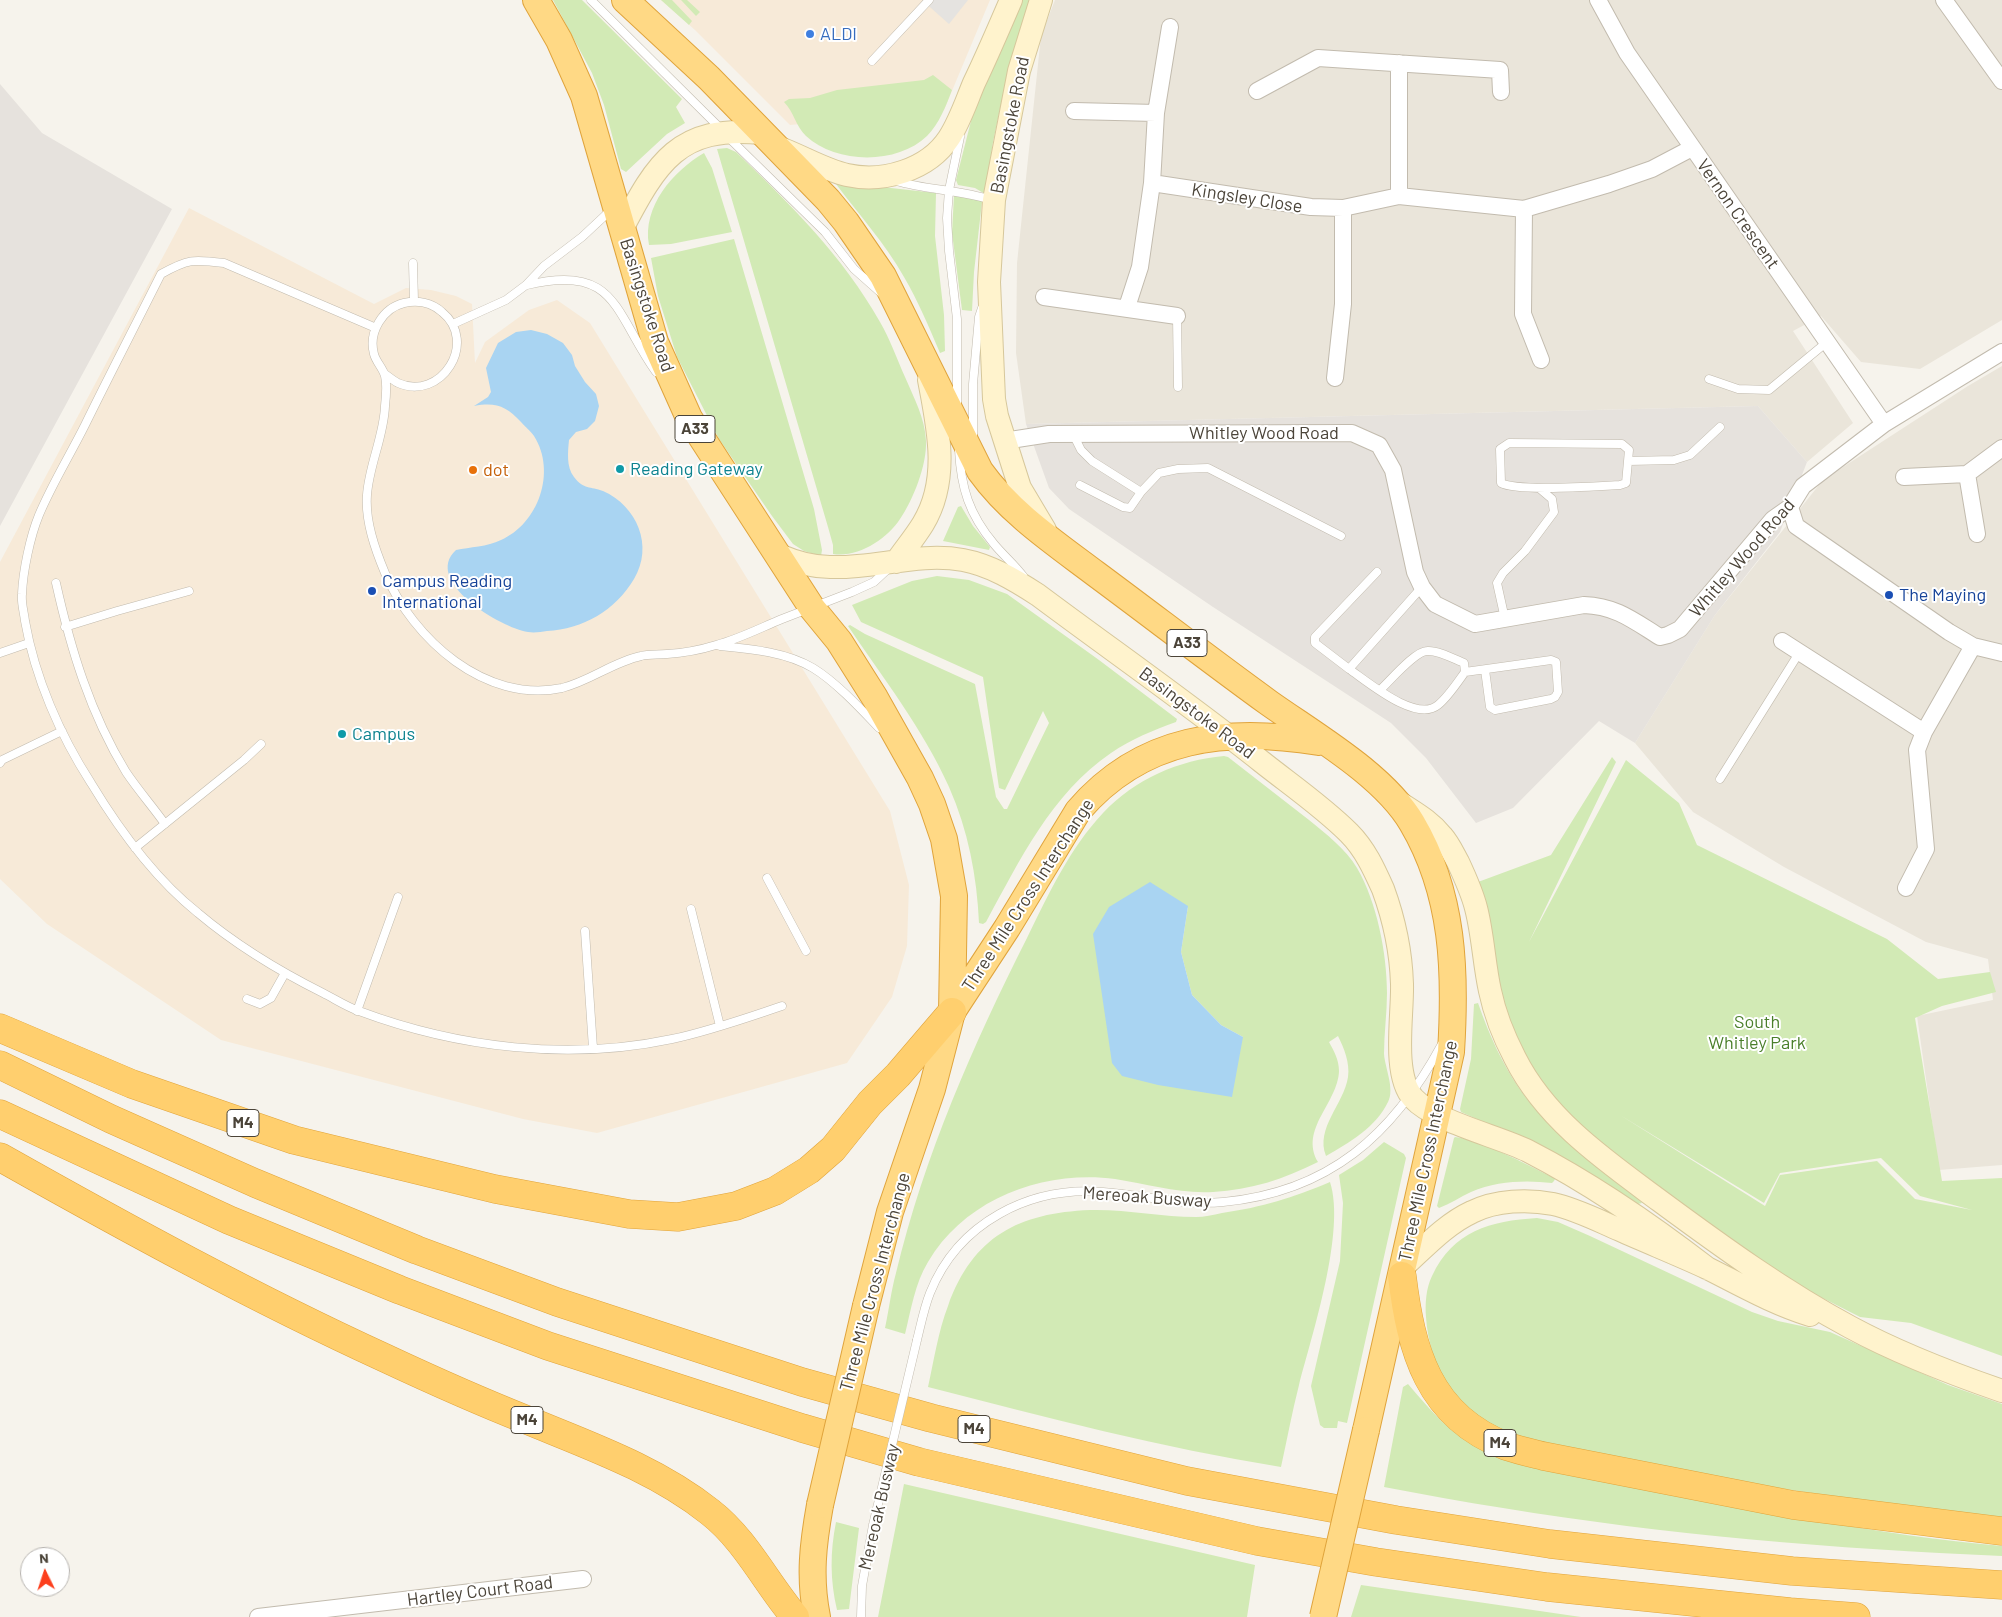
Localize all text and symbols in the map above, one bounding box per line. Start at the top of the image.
place label: ALDI [820,23,857,45]
marker: ALDI [804,28,816,40]
street label: Basingstoke Road [986,55,1034,195]
street label: Vernon Crescent [1692,155,1784,273]
street label: Kingsley Close [1190,179,1304,217]
street label: Basingstoke Road [615,235,679,375]
road number: A33 [675,416,715,442]
street label: Whitley Wood Road [1189,422,1339,444]
place label: Reading Gateway [630,458,763,480]
place label: dot [483,459,509,481]
marker: Reading Gateway [614,463,626,475]
marker: dot [467,464,479,476]
street label: Whitley Wood Road [1685,494,1799,622]
place label: Campus Reading International [382,570,512,612]
place label: The Maying [1899,584,1986,606]
marker: Campus Reading International [366,585,378,597]
marker: The Maying [1883,589,1895,601]
road number: A33 [1167,630,1207,656]
street label: Basingstoke Road [1135,662,1259,764]
place label: Campus [352,723,415,745]
marker: Campus [336,728,348,740]
street label: Three Mile Cross Interchange [957,794,1099,996]
park label: South Whitley Park [1708,1011,1806,1054]
street label: Three Mile Cross Interchange [1394,1038,1462,1264]
road number: M4 [227,1110,259,1136]
street label: Three Mile Cross Interchange [835,1170,915,1394]
street label: Mereoak Busway [1082,1182,1212,1212]
road number: M4 [511,1406,543,1434]
road number: M4 [958,1416,990,1442]
road number: M4 [1484,1430,1516,1456]
street label: Mereoak Busway [854,1442,904,1572]
north arrow [20,1547,70,1597]
text: N [39,1549,49,1566]
street label: Hartley Court Road [406,1571,554,1611]

